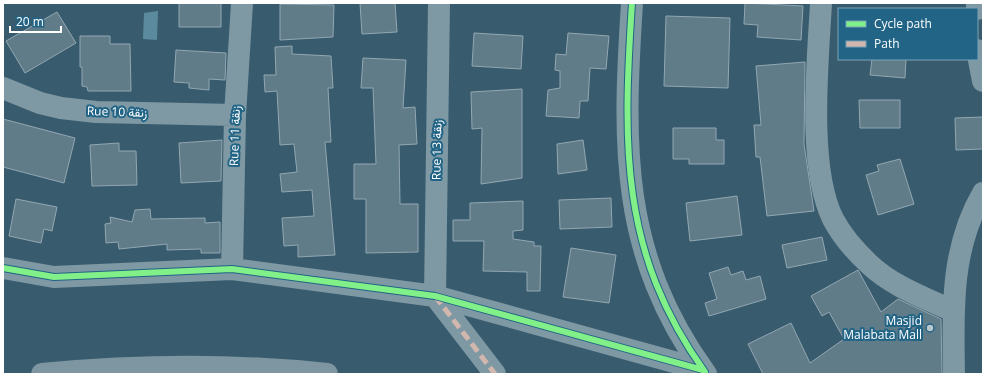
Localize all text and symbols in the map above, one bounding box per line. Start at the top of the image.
scale bar [10,8,61,34]
legend [838,8,978,60]
text: 20 m [16,13,44,30]
text: Cycle path [874,15,932,32]
text: Path [874,35,900,52]
street label: Rue 10 زنقة [87,102,147,121]
street label: Rue 11 زنقة [225,106,244,166]
street label: Rue 13 زنقة [427,120,446,180]
place label: Masjid Malabata Mall [843,312,922,343]
marker: Masjid Malabata Mall [925,323,935,333]

